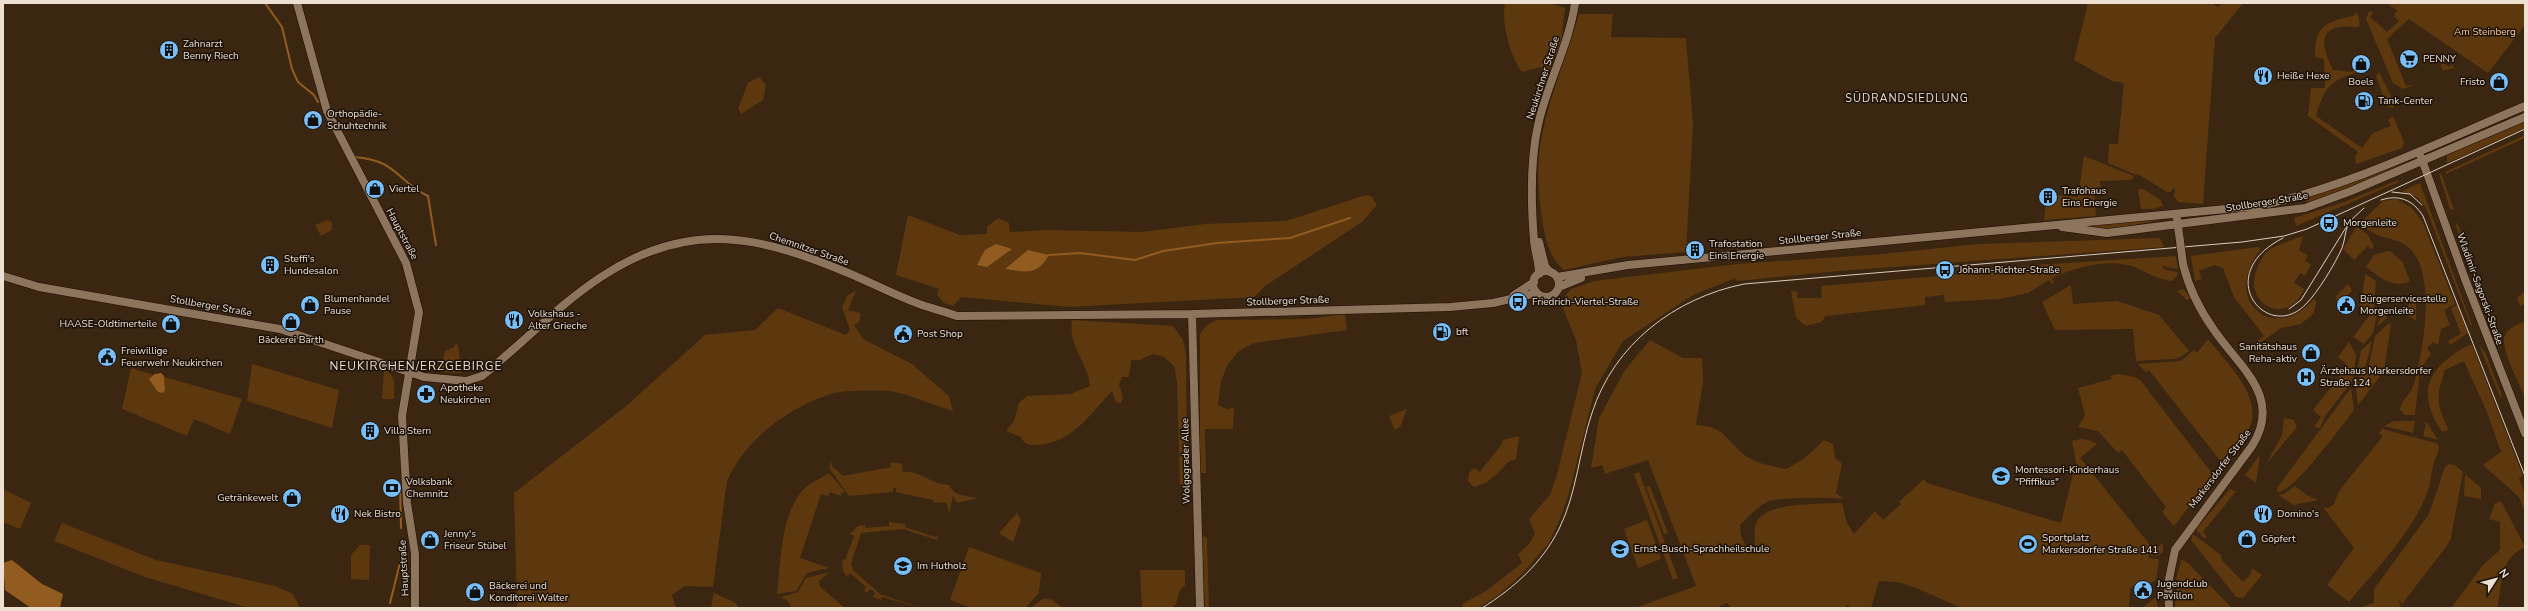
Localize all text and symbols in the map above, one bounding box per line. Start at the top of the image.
park label: Am Steinberg [2454,25,2516,39]
street label: Neukirchner Straße [1523,35,1563,121]
place label: Zahnarzt Benny Riech [183,37,239,63]
building icon: Zahnarzt Benny Riech [158,39,180,61]
supermarket icon: PENNY [2398,48,2420,70]
place label: PENNY [2423,52,2457,66]
shop icon: Boels [2350,53,2372,75]
restaurant icon: Heiße Hexe [2252,65,2274,87]
place label: Heiße Hexe [2277,69,2330,83]
shop icon: Fristo [2488,71,2510,93]
place label: Boels [2348,75,2374,89]
place label: Fristo [2460,75,2485,89]
fuel station icon: Tank-Center [2353,90,2375,112]
district label: SÜDRANDSIEDLUNG [1845,91,1969,106]
place label: Tank-Center [2378,94,2433,108]
place label: Orthopädie- Schuhtechnik [327,107,388,133]
shop icon: Orthopädie- Schuhtechnik [302,109,324,131]
shop icon: Viertel [364,178,386,200]
place label: Viertel [388,182,419,196]
place label: Trafohaus Eins Energie [2062,184,2117,210]
building icon: Trafohaus Eins Energie [2037,186,2059,208]
street label: Stollberger Straße [2225,189,2309,215]
street label: Hauptstraße [383,206,421,262]
bus stop icon: Morgenleite [2318,212,2340,234]
place label: Morgenleite [2343,216,2397,230]
street label: Stollberger Straße [1778,226,1862,248]
street label: Chemnitzer Straße [767,229,851,269]
street label: Wladimir-Sagorski-Straße [2453,231,2507,347]
place label: Trafostation Eins Energie [1709,237,1764,263]
building icon: Trafostation Eins Energie [1684,239,1706,261]
place label: Steffi's Hundesalon [284,252,338,278]
building icon: Steffi's Hundesalon [259,254,281,276]
bus stop icon: Johann-Richter-Straße [1934,259,1956,281]
place label: Johann-Richter-Straße [1958,263,2060,277]
bus stop icon: Friedrich-Viertel-Straße [1507,291,1529,313]
street label: Stollberger Straße [169,292,253,320]
place label: Blumenhandel Pause [324,292,390,318]
place label: Bürgerservicestelle Morgenleite [2360,292,2447,318]
street label: Stollberger Straße [1246,293,1330,309]
shop icon: Blumenhandel Pause [299,294,321,316]
public building icon: Bürgerservicestelle Morgenleite [2335,294,2357,316]
place label: Friedrich-Viertel-Straße [1532,295,1638,309]
place label: Volkshaus - Alter Grieche [527,307,587,333]
restaurant icon: Volkshaus - Alter Grieche [503,309,525,331]
shop icon: Bäckerei Barth [280,311,302,333]
shop icon: HAASE-Oldtimerteile [160,313,182,335]
place label: HAASE-Oldtimerteile [59,317,157,331]
fuel station icon: bft [1431,321,1453,343]
public building icon: Post Shop [892,323,914,345]
place label: bft [1456,325,1469,339]
place label: Post Shop [917,327,963,341]
place label: Bäckerei Barth [258,333,324,347]
place label: Sanitätshaus Reha-aktiv [2239,340,2298,366]
shop icon: Sanitätshaus Reha-aktiv [2300,342,2322,364]
place label: Freiwillige Feuerwehr Neukirchen [121,344,222,370]
public building icon: Freiwillige Feuerwehr Neukirchen [96,346,118,368]
district label: NEUKIRCHEN/ERZGEBIRGE [329,358,503,374]
place label: Ärztehaus Markersdorfer Straße 124 [2320,364,2432,390]
hospital icon: Ärztehaus Markersdorfer Straße 124 [2295,366,2317,388]
place label: Apotheke Neukirchen [440,381,490,407]
pharmacy icon: Apotheke Neukirchen [415,383,437,405]
street label: Wolgograder Allee [1178,418,1194,504]
building icon: Villa Stern [359,420,381,442]
place label: Villa Stern [383,424,431,438]
street label: Markersdorfer Straße [2186,427,2254,511]
place label: Montessori-Kinderhaus "Pfiffikus" [2015,463,2119,489]
school or university icon: Montessori-Kinderhaus "Pfiffikus" [1990,465,2012,487]
place label: Volksbank Chemnitz [405,475,453,501]
bank icon: Volksbank Chemnitz [381,477,403,499]
shop icon: Getränkewelt [281,487,303,509]
place label: Getränkewelt [217,491,278,505]
restaurant icon: Nek Bistro [329,503,351,525]
restaurant icon: Domino's [2252,503,2274,525]
place label: Nek Bistro [354,507,401,521]
place label: Domino's [2277,507,2319,521]
place label: Jenny's Friseur Stübel [443,527,507,553]
shop icon: Göpfert [2236,528,2258,550]
shop icon: Jenny's Friseur Stübel [419,529,441,551]
place label: Sportplatz Markersdorfer Straße 141 [2042,531,2158,557]
place label: Göpfert [2261,532,2296,546]
sports icon: Sportplatz Markersdorfer Straße 141 [2017,533,2039,555]
school or university icon: Ernst-Busch-Sprachheilschule [1609,538,1631,560]
street label: Hauptstraße [396,539,412,597]
place label: Ernst-Busch-Sprachheilschule [1634,542,1769,556]
school or university icon: Im Hutholz [892,555,914,577]
place label: Im Hutholz [917,559,967,573]
north arrow [2476,559,2516,599]
text: N [2495,566,2512,581]
place label: Jugendclub Pavillon [2156,577,2208,603]
place label: Bäckerei und Konditorei Walter [489,579,569,605]
public building icon: Jugendclub Pavillon [2132,579,2154,601]
shop icon: Bäckerei und Konditorei Walter [464,581,486,603]

